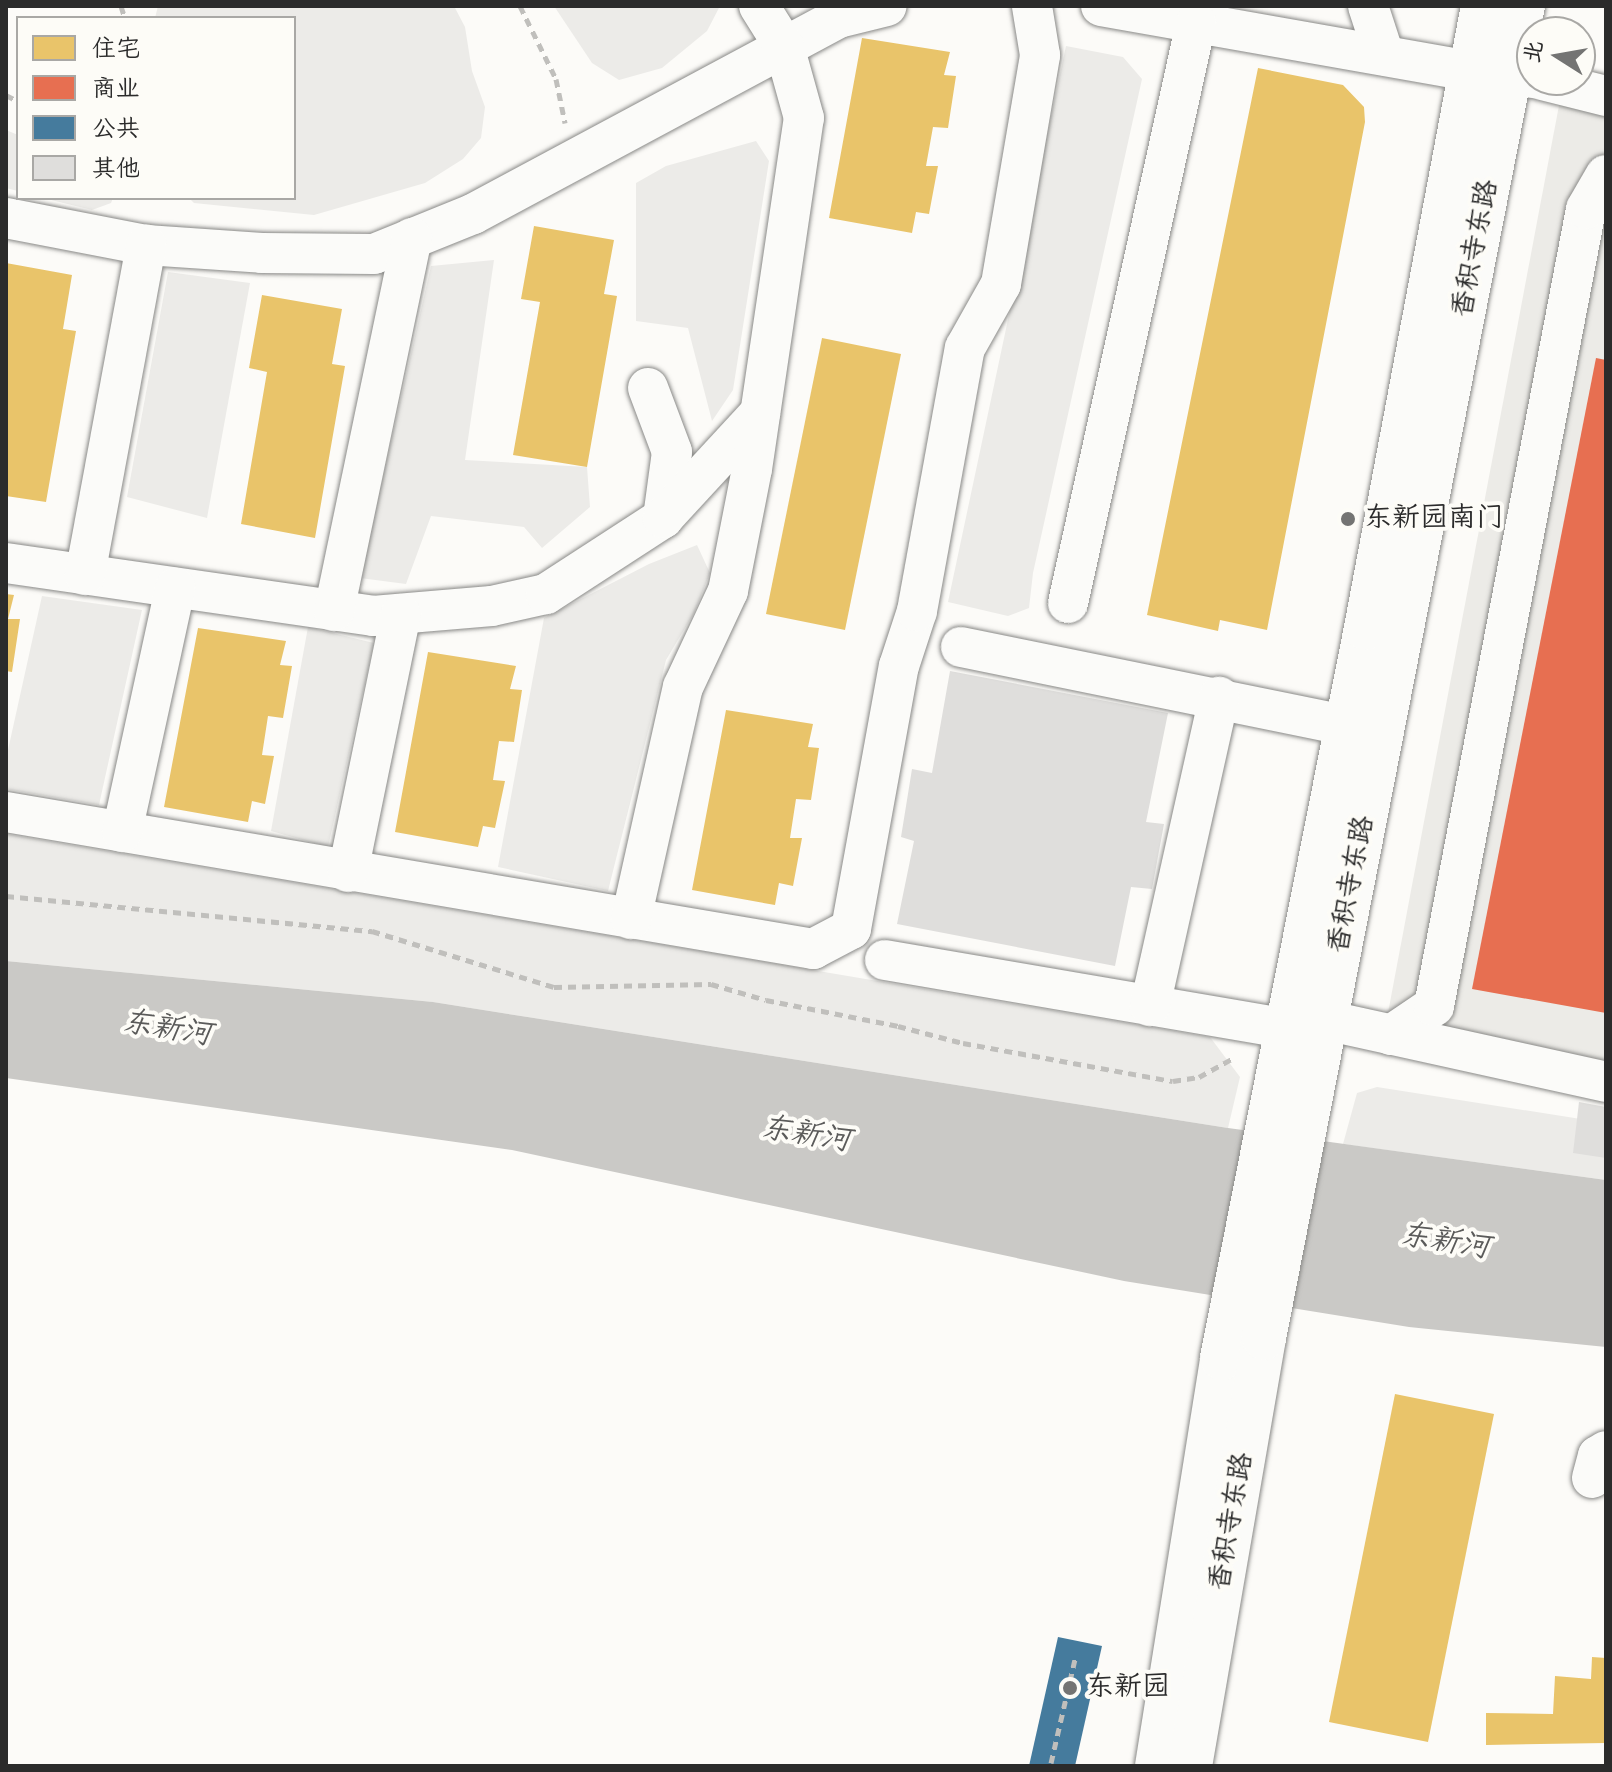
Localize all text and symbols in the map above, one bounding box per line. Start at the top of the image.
legend [16,16,296,200]
north arrow [1516,16,1596,96]
text: 住宅 [92,34,140,65]
text: 北 [1519,38,1550,65]
text: 商业 [92,74,140,105]
text: 公共 [92,114,140,145]
text: 其他 [92,154,140,185]
street label: 香积寺东路 [1446,177,1506,321]
place label: 东新园南门 [1364,502,1504,536]
marker: 东新园南门 [1339,510,1357,528]
street label: 香积寺东路 [1322,813,1382,957]
water label: 东新河 [120,1004,214,1054]
water label: 东新河 [759,1110,853,1160]
water label: 东新河 [1398,1217,1492,1267]
street label: 香积寺东路 [1203,1450,1261,1594]
place label: 东新园 [1086,1671,1170,1705]
marker: 东新园 [1061,1679,1079,1697]

